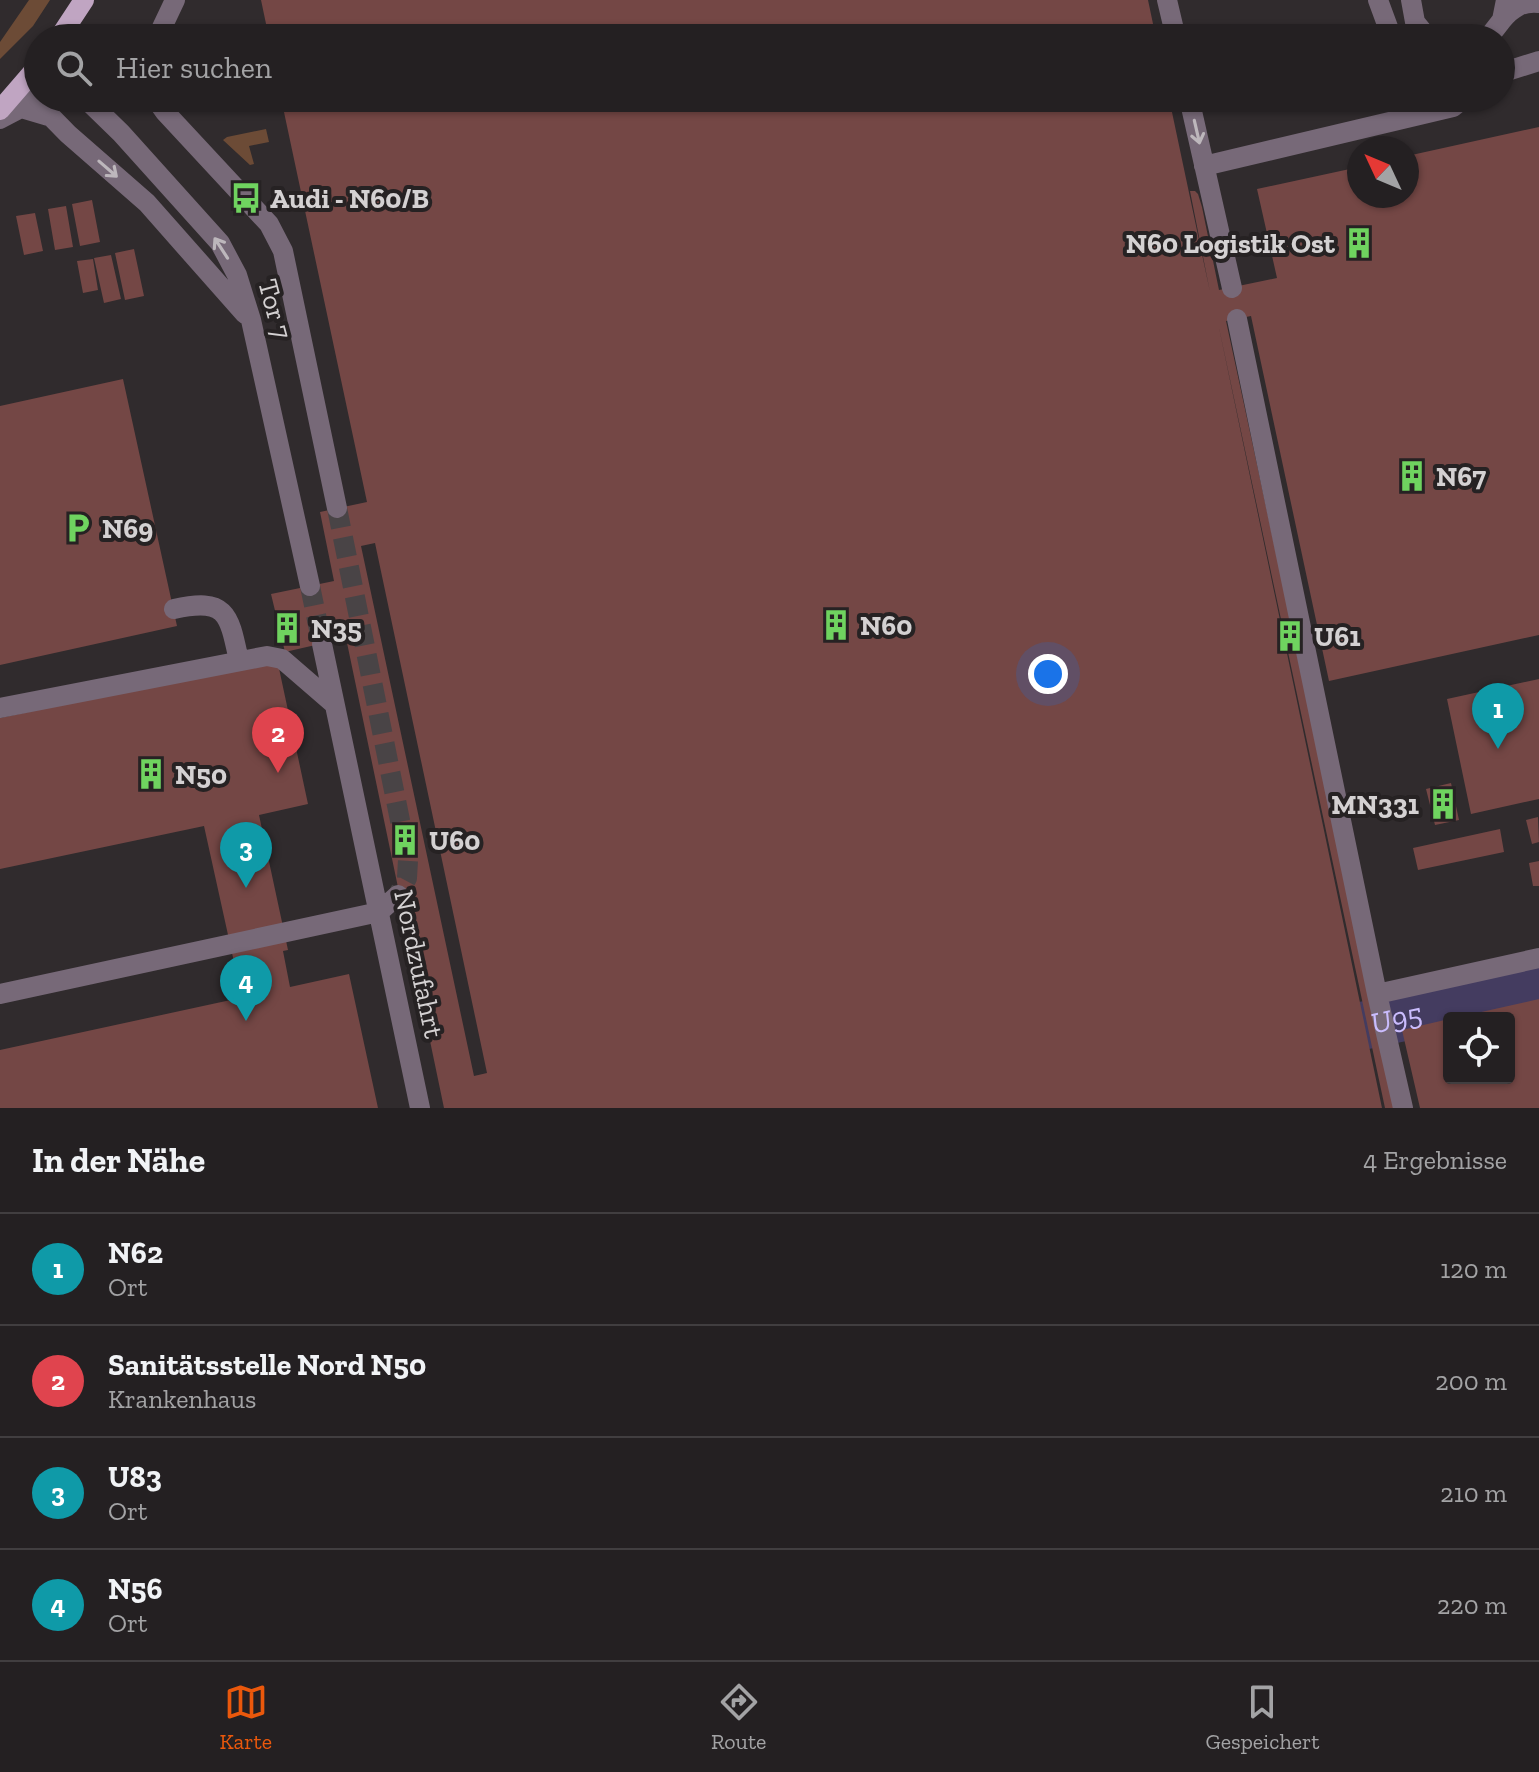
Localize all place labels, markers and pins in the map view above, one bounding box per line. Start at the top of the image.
bus stop icon: Audi - N60/B [229,181,263,215]
place label: Audi - N60/B [270,182,429,215]
building icon: N60 Logistik Ost [1342,226,1376,260]
place label: N60 Logistik Ost [1126,227,1336,260]
building icon: N67 [1395,459,1429,493]
place label: N67 [1436,460,1486,493]
parking icon: N69 [61,511,95,545]
place label: N69 [102,512,153,545]
building icon: N60 [819,608,853,642]
place label: N60 [860,609,912,642]
building icon: N35 [270,611,304,645]
place label: N35 [311,612,362,645]
building icon: U61 [1273,619,1307,653]
place label: U61 [1314,620,1360,653]
pin: 1 [1472,683,1524,749]
pin: 2 [252,707,304,773]
building icon: N50 [134,757,168,791]
place label: N50 [175,758,227,791]
building icon: MN331 [1426,787,1460,821]
place label: MN331 [1331,788,1419,821]
pin: 3 [220,822,272,888]
building icon: U60 [388,823,422,857]
place label: U60 [429,824,480,857]
pin: 4 [220,955,272,1021]

